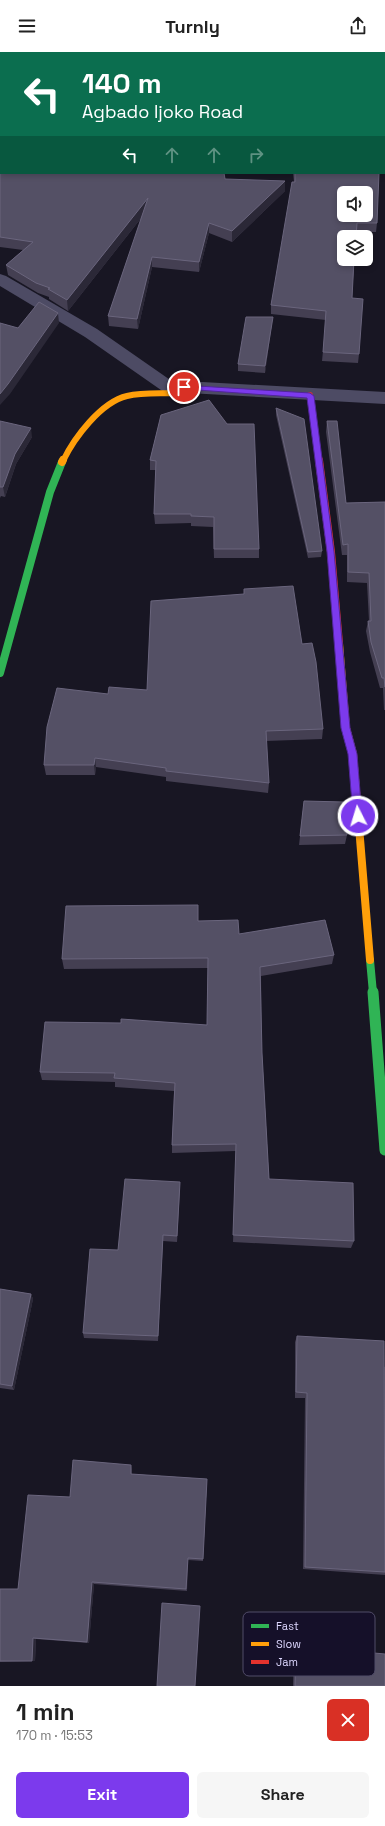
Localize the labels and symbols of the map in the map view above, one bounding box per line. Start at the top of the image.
pin [167,370,201,404]
position arrow [337,795,379,837]
legend [243,1612,375,1676]
text: Fast [276,1619,299,1633]
text: Slow [276,1637,301,1651]
text: Jam [276,1655,298,1669]

